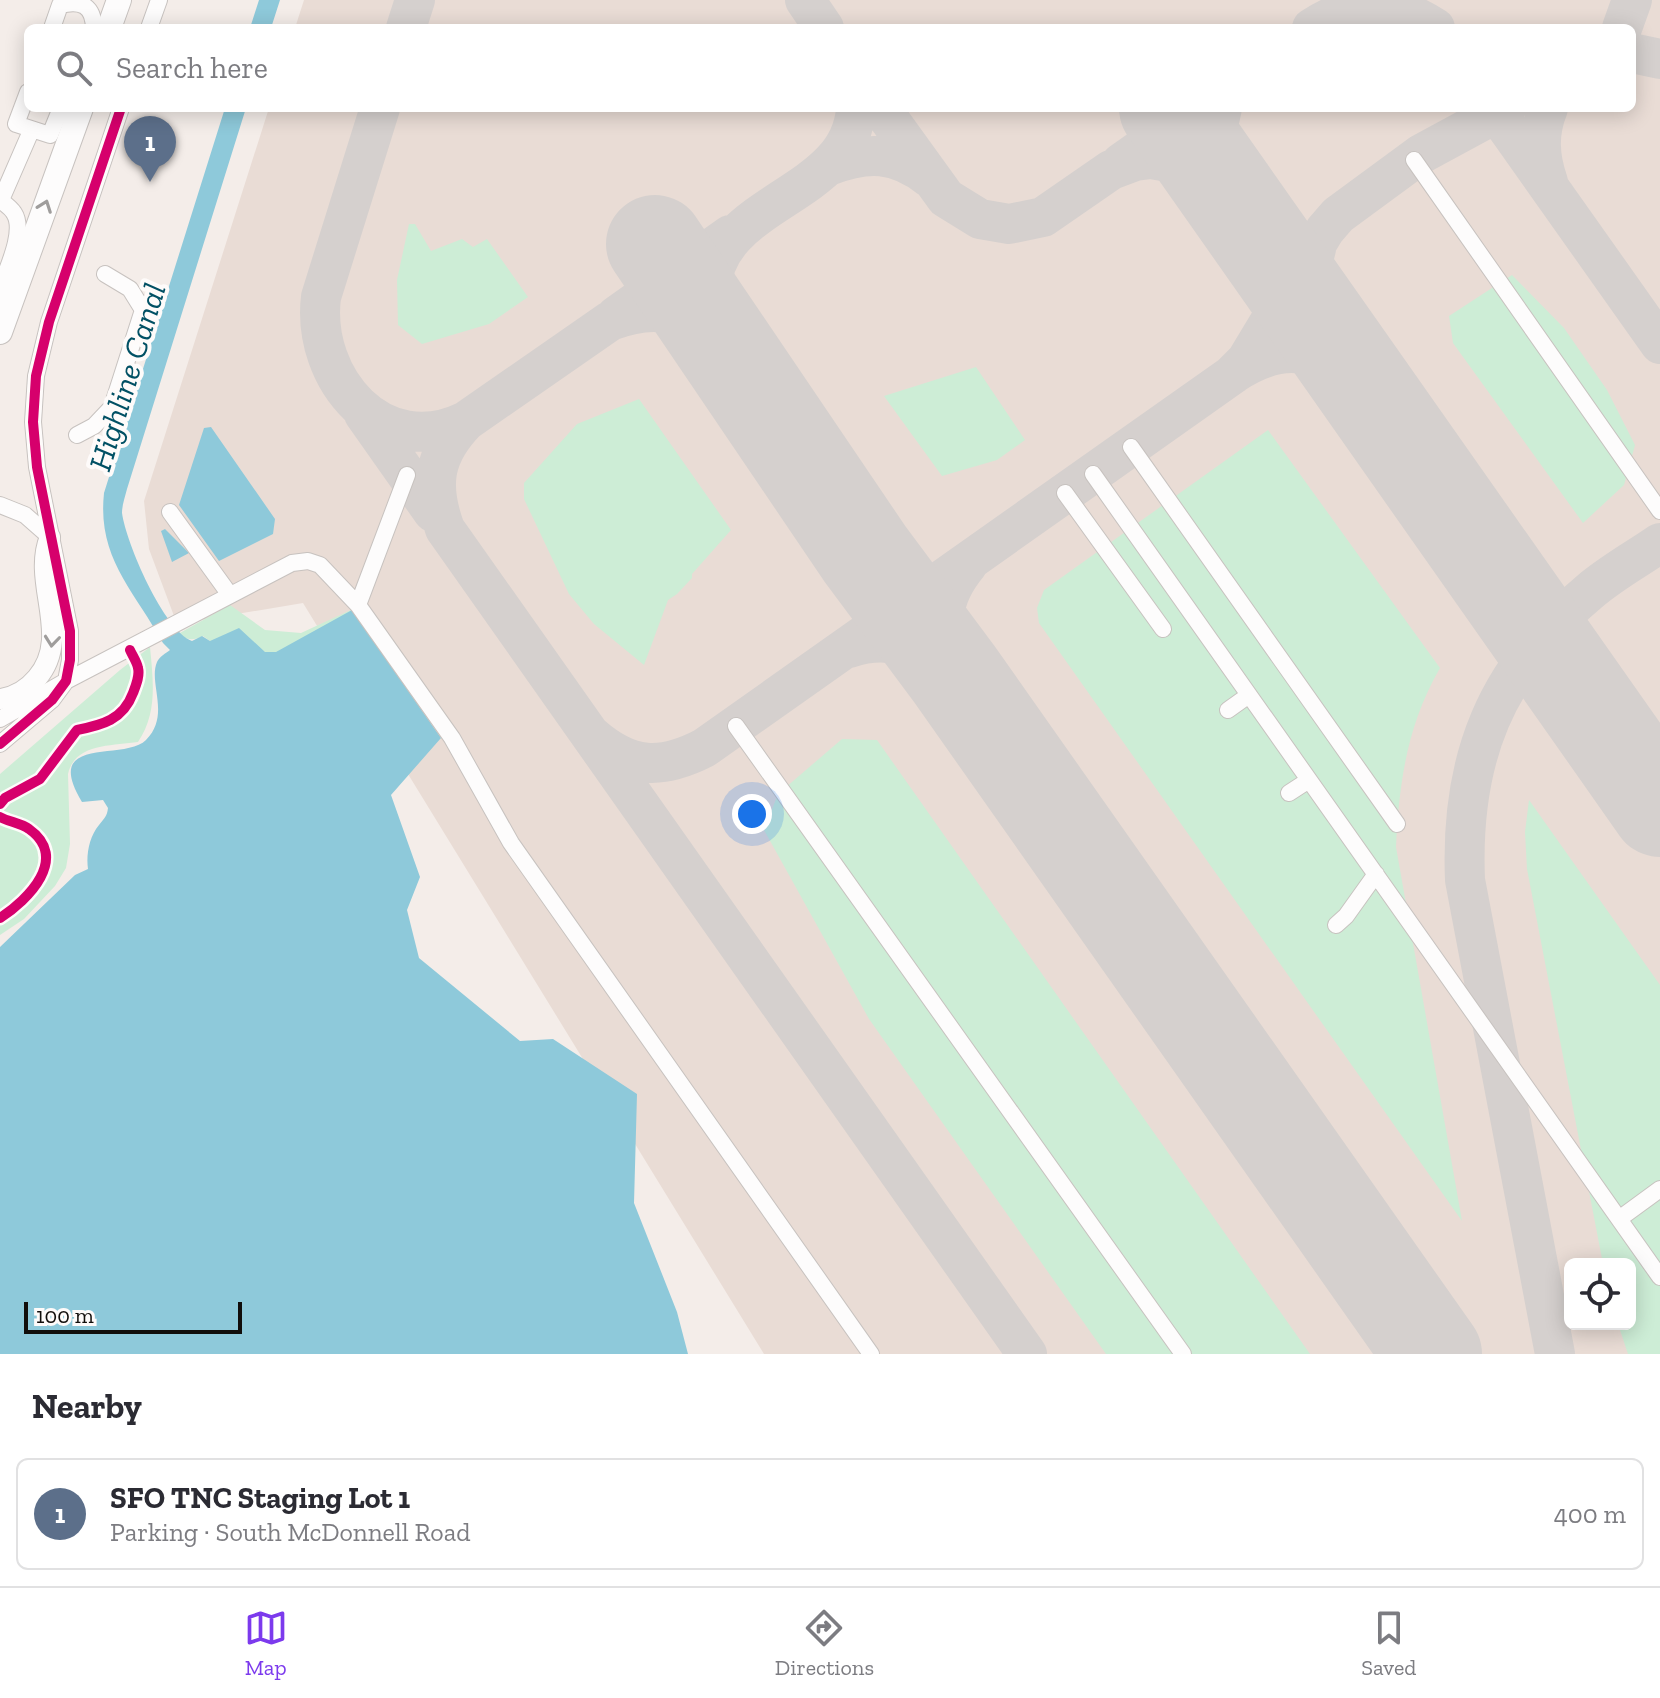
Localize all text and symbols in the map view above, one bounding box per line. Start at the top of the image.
search box [24,24,1636,112]
icon: search [52,46,96,90]
text: Search here [116,50,268,86]
pin: 1 [124,116,176,182]
one-way arrow [36,200,52,214]
water label: Highline Canal [80,279,174,475]
one-way arrow [43,634,60,647]
your location [732,794,772,834]
map controls [1564,1258,1636,1330]
button: locate [1564,1258,1636,1330]
scale bar [24,1298,242,1334]
text: 100 m [36,1302,94,1329]
text: Nearby [32,1386,142,1427]
text: SFO TNC Staging Lot 1 [110,1480,410,1516]
text: 1 [55,1498,65,1530]
text: 400 m [1554,1498,1626,1530]
text: Parking · South McDonnell Road [110,1516,470,1548]
tab: Map [244,1606,288,1681]
tab: Directions [775,1606,874,1681]
tab: Saved [1361,1606,1416,1681]

